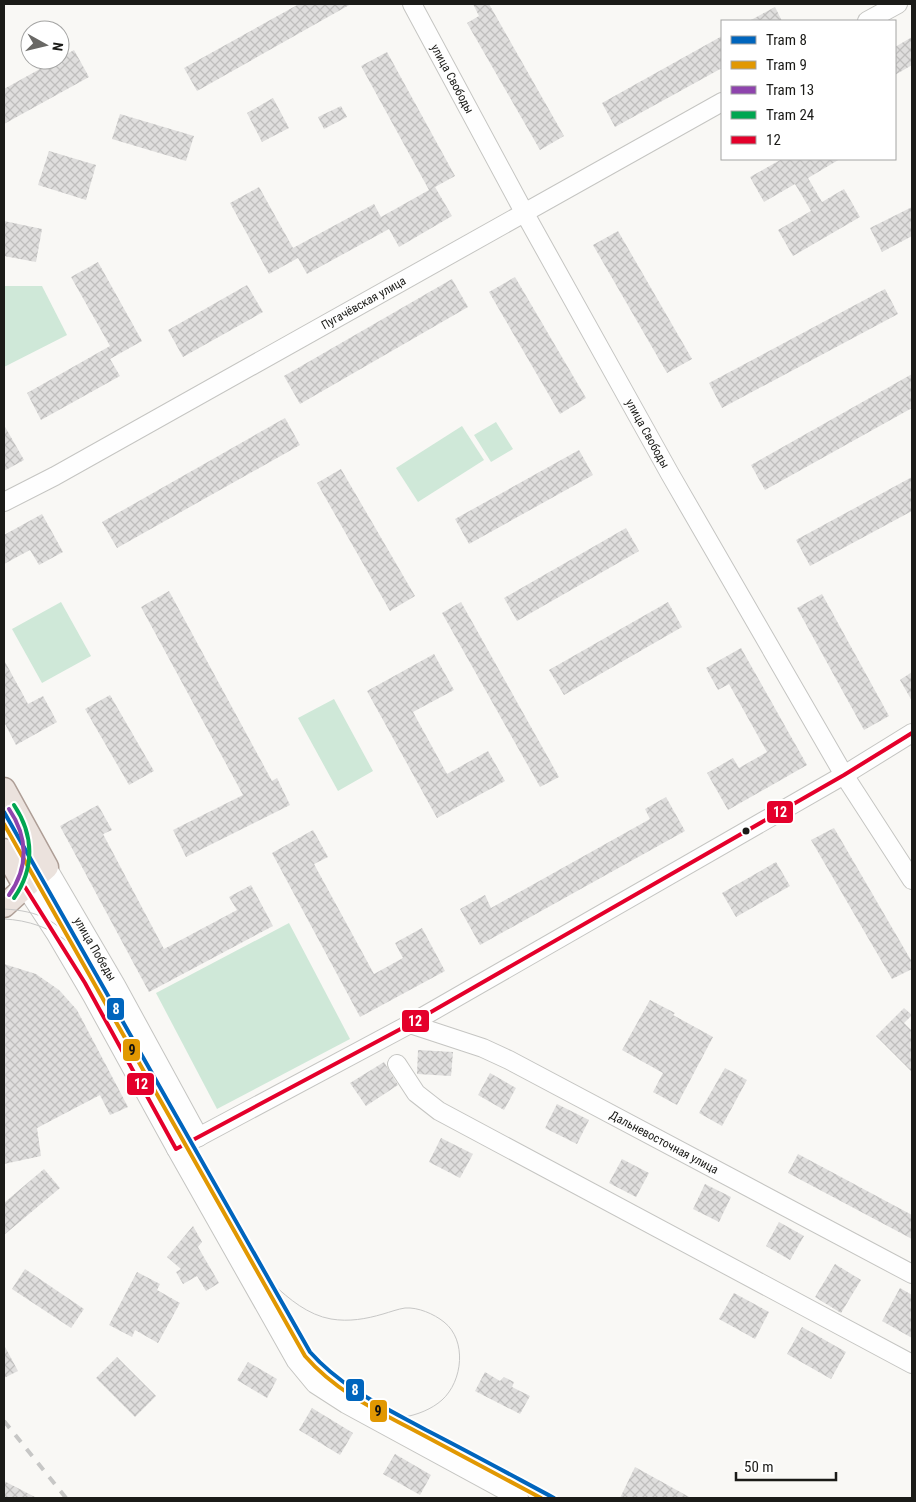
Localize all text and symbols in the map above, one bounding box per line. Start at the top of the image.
north arrow [20,20,70,70]
legend [721,20,896,160]
text: Tram 8 [766,31,807,49]
text: N [49,41,66,52]
street label: улица Свободы [428,42,477,116]
text: Tram 9 [766,56,807,74]
text: Tram 13 [766,81,814,99]
text: Tram 24 [766,106,814,124]
text: 12 [766,131,781,149]
street label: Пугачёвская улица [319,274,409,332]
street label: улица Свободы [623,397,672,471]
line badge: 12 [766,800,794,824]
text: 12 [773,804,787,820]
unlabelled marker [741,826,751,836]
street label: улица Победы [71,915,119,983]
line badge: 8 [106,997,125,1021]
text: 8 [112,1001,120,1017]
line badge: 12 [401,1009,430,1033]
text: 12 [408,1013,422,1029]
line badge: 9 [122,1038,141,1062]
text: 9 [128,1042,136,1058]
line badge: 12 [126,1072,155,1096]
text: 12 [134,1076,148,1092]
street label: Дальневосточная улица [607,1108,721,1177]
line badge: 8 [345,1378,365,1402]
text: 8 [351,1382,359,1398]
line badge: 9 [369,1399,388,1423]
text: 9 [374,1403,382,1419]
scale bar [736,1450,836,1482]
text: 50 m [744,1458,774,1476]

